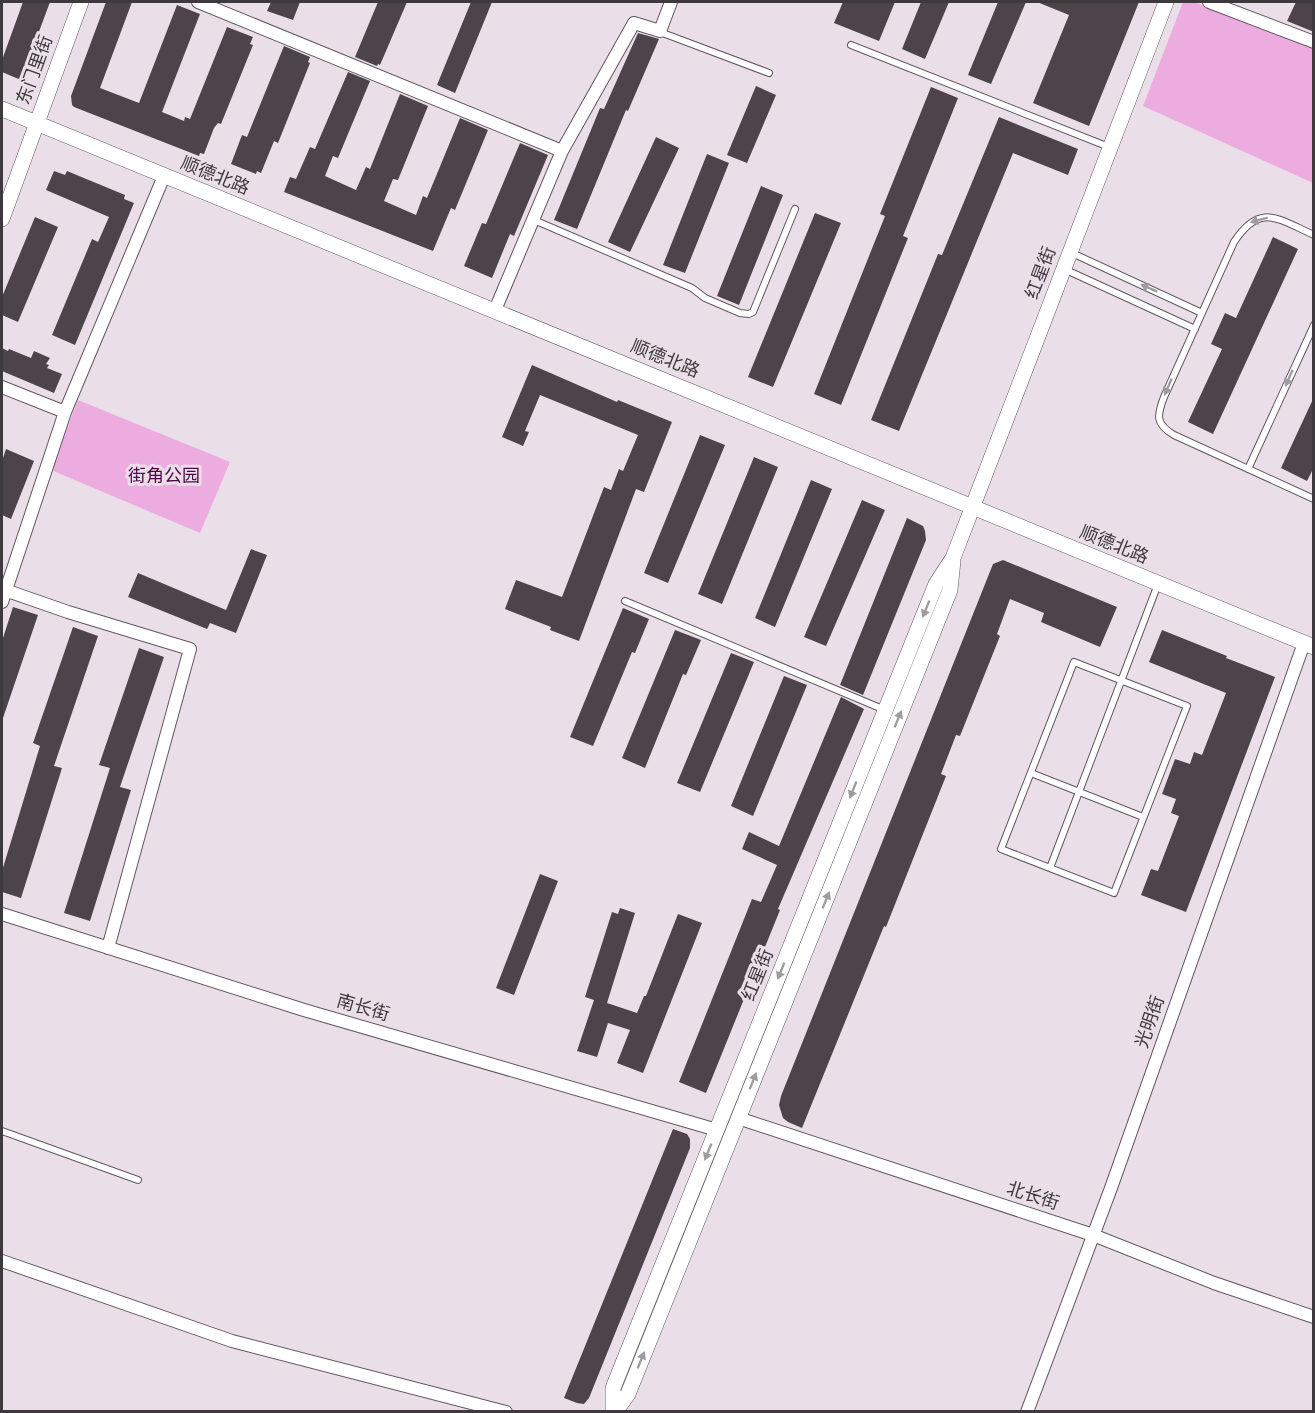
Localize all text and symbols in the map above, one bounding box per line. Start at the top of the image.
street label: 东门里街 [13,33,57,107]
street label: 顺德北路 [178,153,252,199]
one-way arrow [1250,215,1269,225]
street label: 红星街 [1022,244,1060,302]
one-way arrow [1140,284,1157,293]
street label: 顺德北路 [628,336,702,382]
one-way arrow [1285,370,1294,387]
one-way arrow [1164,379,1173,396]
park label: 街角公园 [128,466,200,487]
street label: 顺德北路 [1077,522,1151,568]
one-way arrow [921,601,931,619]
one-way arrow [894,710,903,728]
one-way arrow [848,782,858,800]
one-way arrow [822,891,831,909]
street label: 红星街 [738,946,778,1004]
one-way arrow [775,963,785,981]
street label: 南长街 [334,990,392,1026]
street label: 光明街 [1131,993,1169,1051]
one-way arrow [749,1072,758,1090]
one-way arrow [703,1144,713,1162]
street label: 北长街 [1004,1178,1062,1214]
one-way arrow [637,1350,647,1368]

